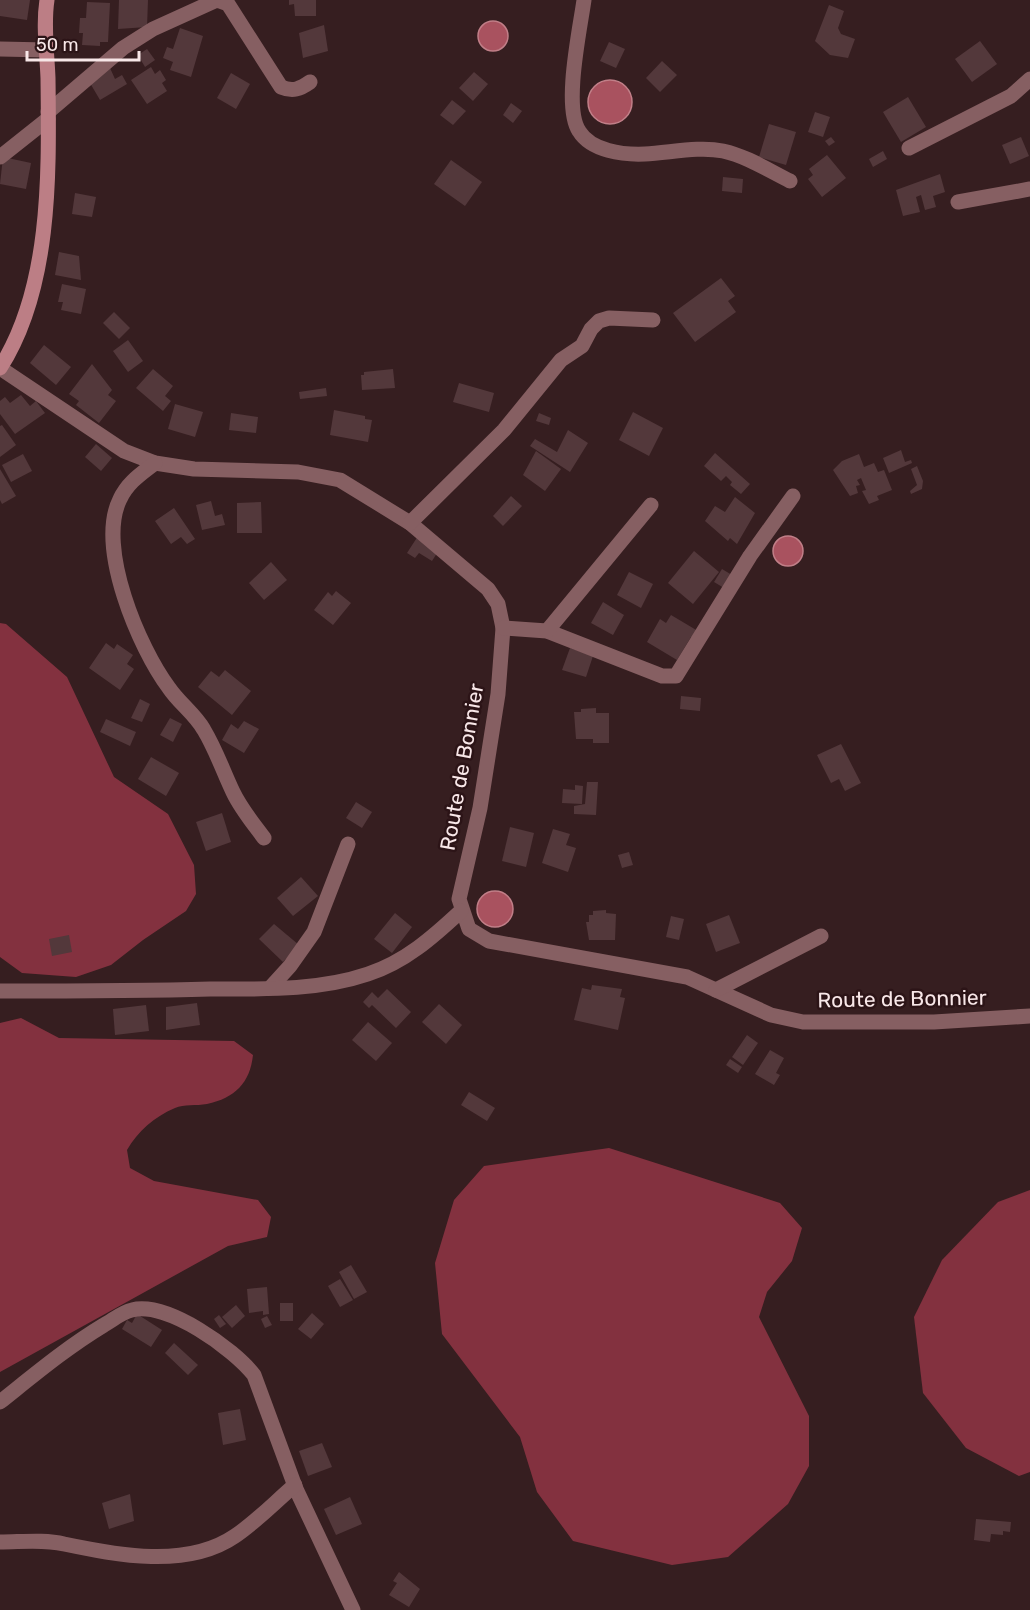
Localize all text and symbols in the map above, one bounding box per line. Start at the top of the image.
scale bar [27,24,140,62]
text: 50 m [36,34,79,56]
street label: Route de Bonnier [435,681,489,852]
street label: Route de Bonnier [817,985,987,1012]

